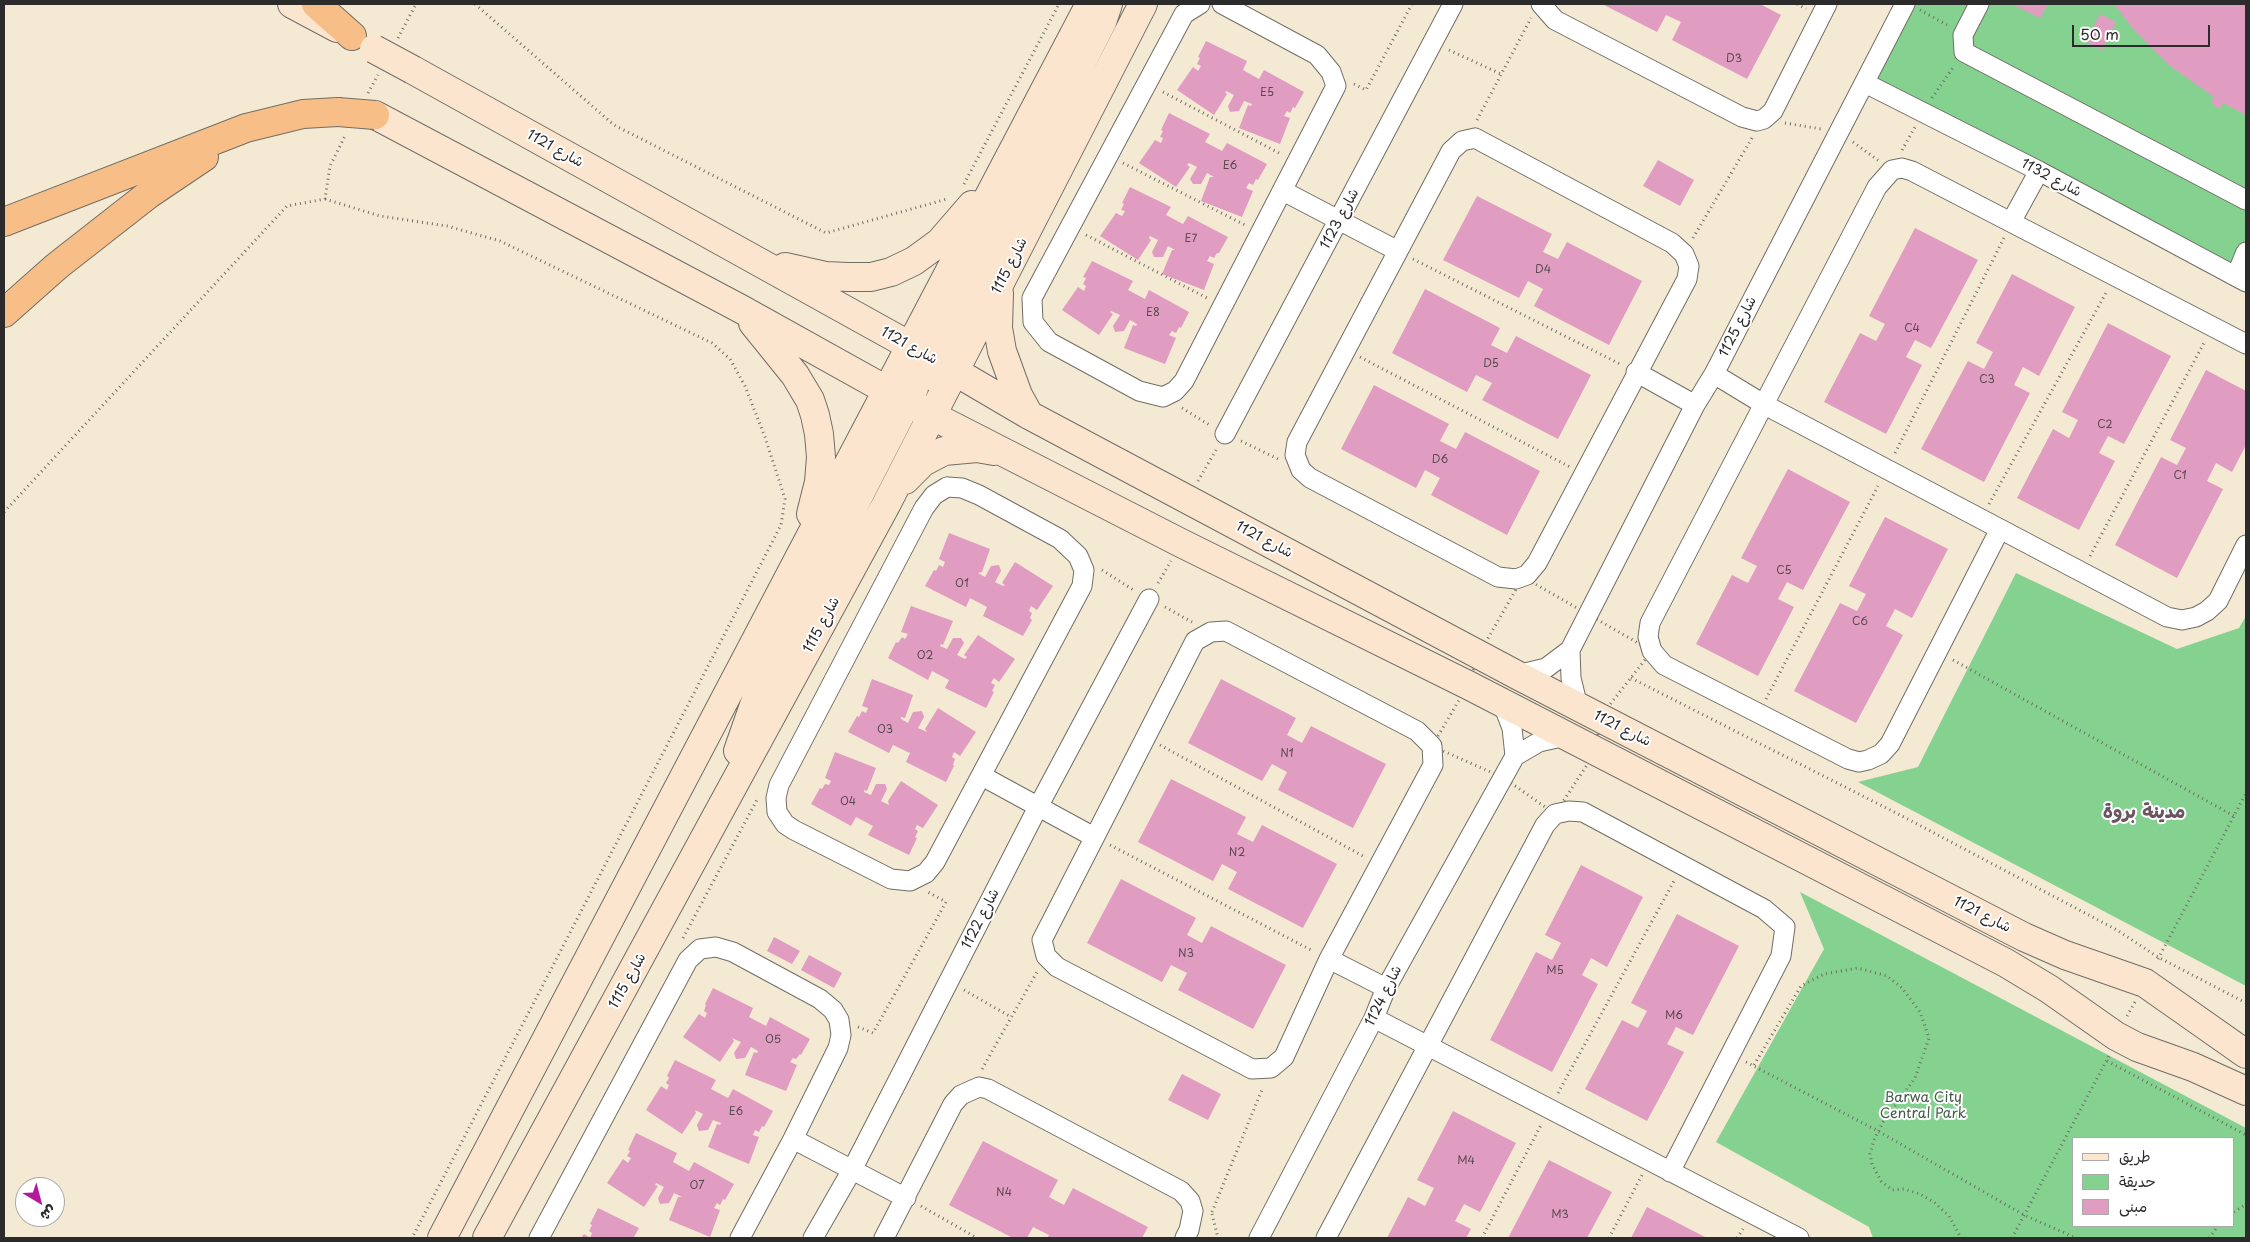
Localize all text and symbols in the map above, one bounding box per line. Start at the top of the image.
scale bar [2075,15,2212,47]
text: 50 m [2080,22,2119,45]
house number: D3 [1726,52,1742,66]
house number: E5 [1260,86,1274,100]
street label: شارع 1121 [524,127,586,171]
street label: شارع 1132 [2018,155,2084,201]
house number: E6 [1223,159,1237,173]
street label: شارع 1123 [1317,186,1363,252]
house number: E7 [1185,232,1197,246]
street label: شارع 1115 [989,235,1031,297]
house number: D4 [1535,263,1551,277]
street label: شارع 1125 [1716,294,1760,360]
house number: E8 [1146,306,1160,320]
house number: C4 [1904,322,1920,336]
street label: شارع 1121 [878,324,940,368]
house number: D5 [1483,357,1499,371]
house number: C3 [1979,373,1995,387]
house number: C2 [2097,418,2113,432]
house number: D6 [1432,453,1448,467]
house number: C1 [2173,469,2187,483]
street label: شارع 1121 [1233,518,1295,562]
house number: C5 [1776,564,1792,578]
house number: O1 [955,577,969,591]
street label: شارع 1115 [800,594,844,656]
house number: C6 [1852,615,1868,629]
house number: O2 [917,649,933,663]
street label: شارع 1121 [1591,707,1653,751]
house number: O3 [877,723,893,737]
house number: N1 [1280,747,1294,761]
house number: O4 [840,795,856,809]
district label: مدينة بروة [2103,802,2185,824]
house number: N2 [1229,846,1245,860]
street label: شارع 1122 [959,886,1003,952]
street label: شارع 1121 [1951,893,2013,937]
house number: N3 [1178,947,1194,961]
street label: شارع 1115 [606,950,650,1012]
street label: شارع 1124 [1362,963,1406,1029]
house number: M5 [1546,964,1564,978]
house number: M6 [1665,1009,1683,1023]
house number: O5 [765,1033,781,1047]
park label: Barwa City Central Park [1880,1090,1966,1122]
house number: E6 [729,1105,743,1119]
legend [2072,1137,2235,1227]
text: طريق [2119,1144,2151,1167]
house number: M4 [1457,1154,1475,1168]
text: حديقة [2119,1169,2156,1192]
north arrow [15,1177,65,1227]
house number: O7 [690,1179,704,1193]
house number: N4 [996,1186,1012,1200]
text: مبنى [2119,1194,2147,1217]
text: ش [36,1201,61,1227]
house number: M3 [1551,1208,1569,1222]

